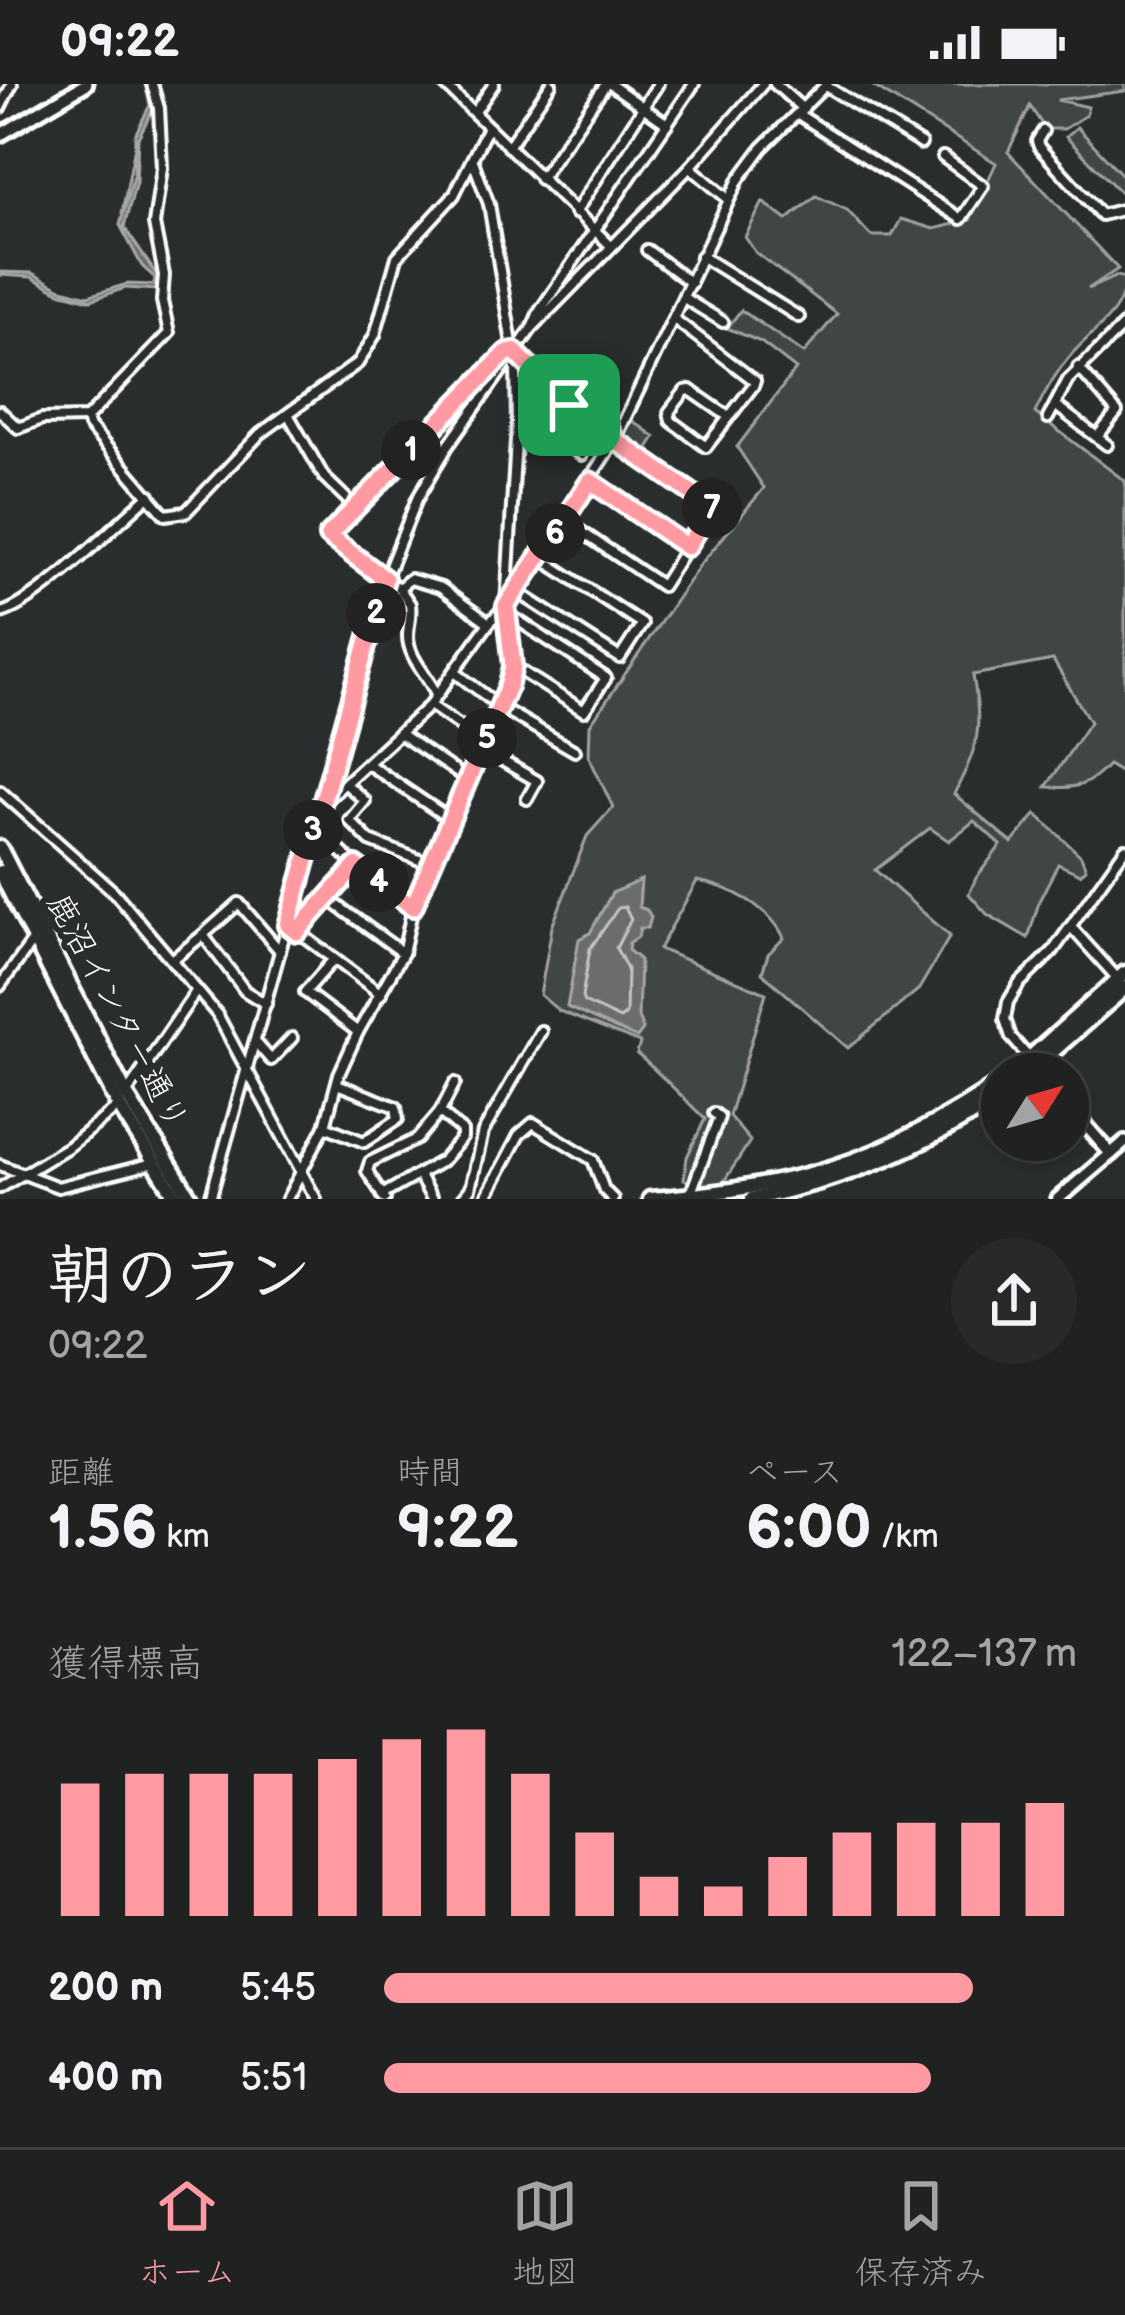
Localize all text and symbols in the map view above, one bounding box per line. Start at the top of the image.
text: 09:22 [60,15,179,70]
pin [518,354,620,456]
icon: arrive [536,372,602,438]
pin: 1 [381,420,441,480]
text: 1 [404,430,418,470]
pin: 7 [682,478,742,538]
text: 7 [703,488,721,528]
pin: 6 [525,503,585,563]
text: 6 [545,513,565,553]
pin: 2 [346,583,406,643]
text: 2 [366,593,386,633]
pin: 5 [457,708,517,768]
text: 5 [477,718,497,758]
pin: 3 [283,800,343,860]
text: 3 [303,810,323,850]
pin: 4 [349,852,409,912]
text: 4 [369,862,389,902]
street label: 鹿沼インター通り [38,887,196,1137]
north arrow [981,1053,1089,1161]
map controls [981,1053,1089,1161]
text: 朝のラン [48,1238,312,1317]
button: share [951,1238,1077,1364]
text: 09:22 [48,1323,147,1370]
text: 距離 [48,1453,114,1493]
text: 時間 [397,1453,463,1493]
text: ペース [746,1453,843,1493]
text: 1.56 [48,1493,157,1565]
text: 9:22 [397,1493,518,1565]
text: 6:00 [746,1493,872,1565]
text: km [157,1517,210,1557]
text: /km [872,1517,939,1557]
text: 122–137 m [892,1631,1077,1678]
text: 獲得標高 [48,1641,204,1688]
text: 200 m [48,1965,163,2012]
text: 5:45 [240,1965,316,2012]
text: 400 m [48,2055,163,2102]
text: 5:51 [240,2055,308,2102]
tab: ホーム [138,2173,236,2293]
tab: 地図 [512,2173,578,2293]
tab: 保存済み [855,2173,987,2293]

